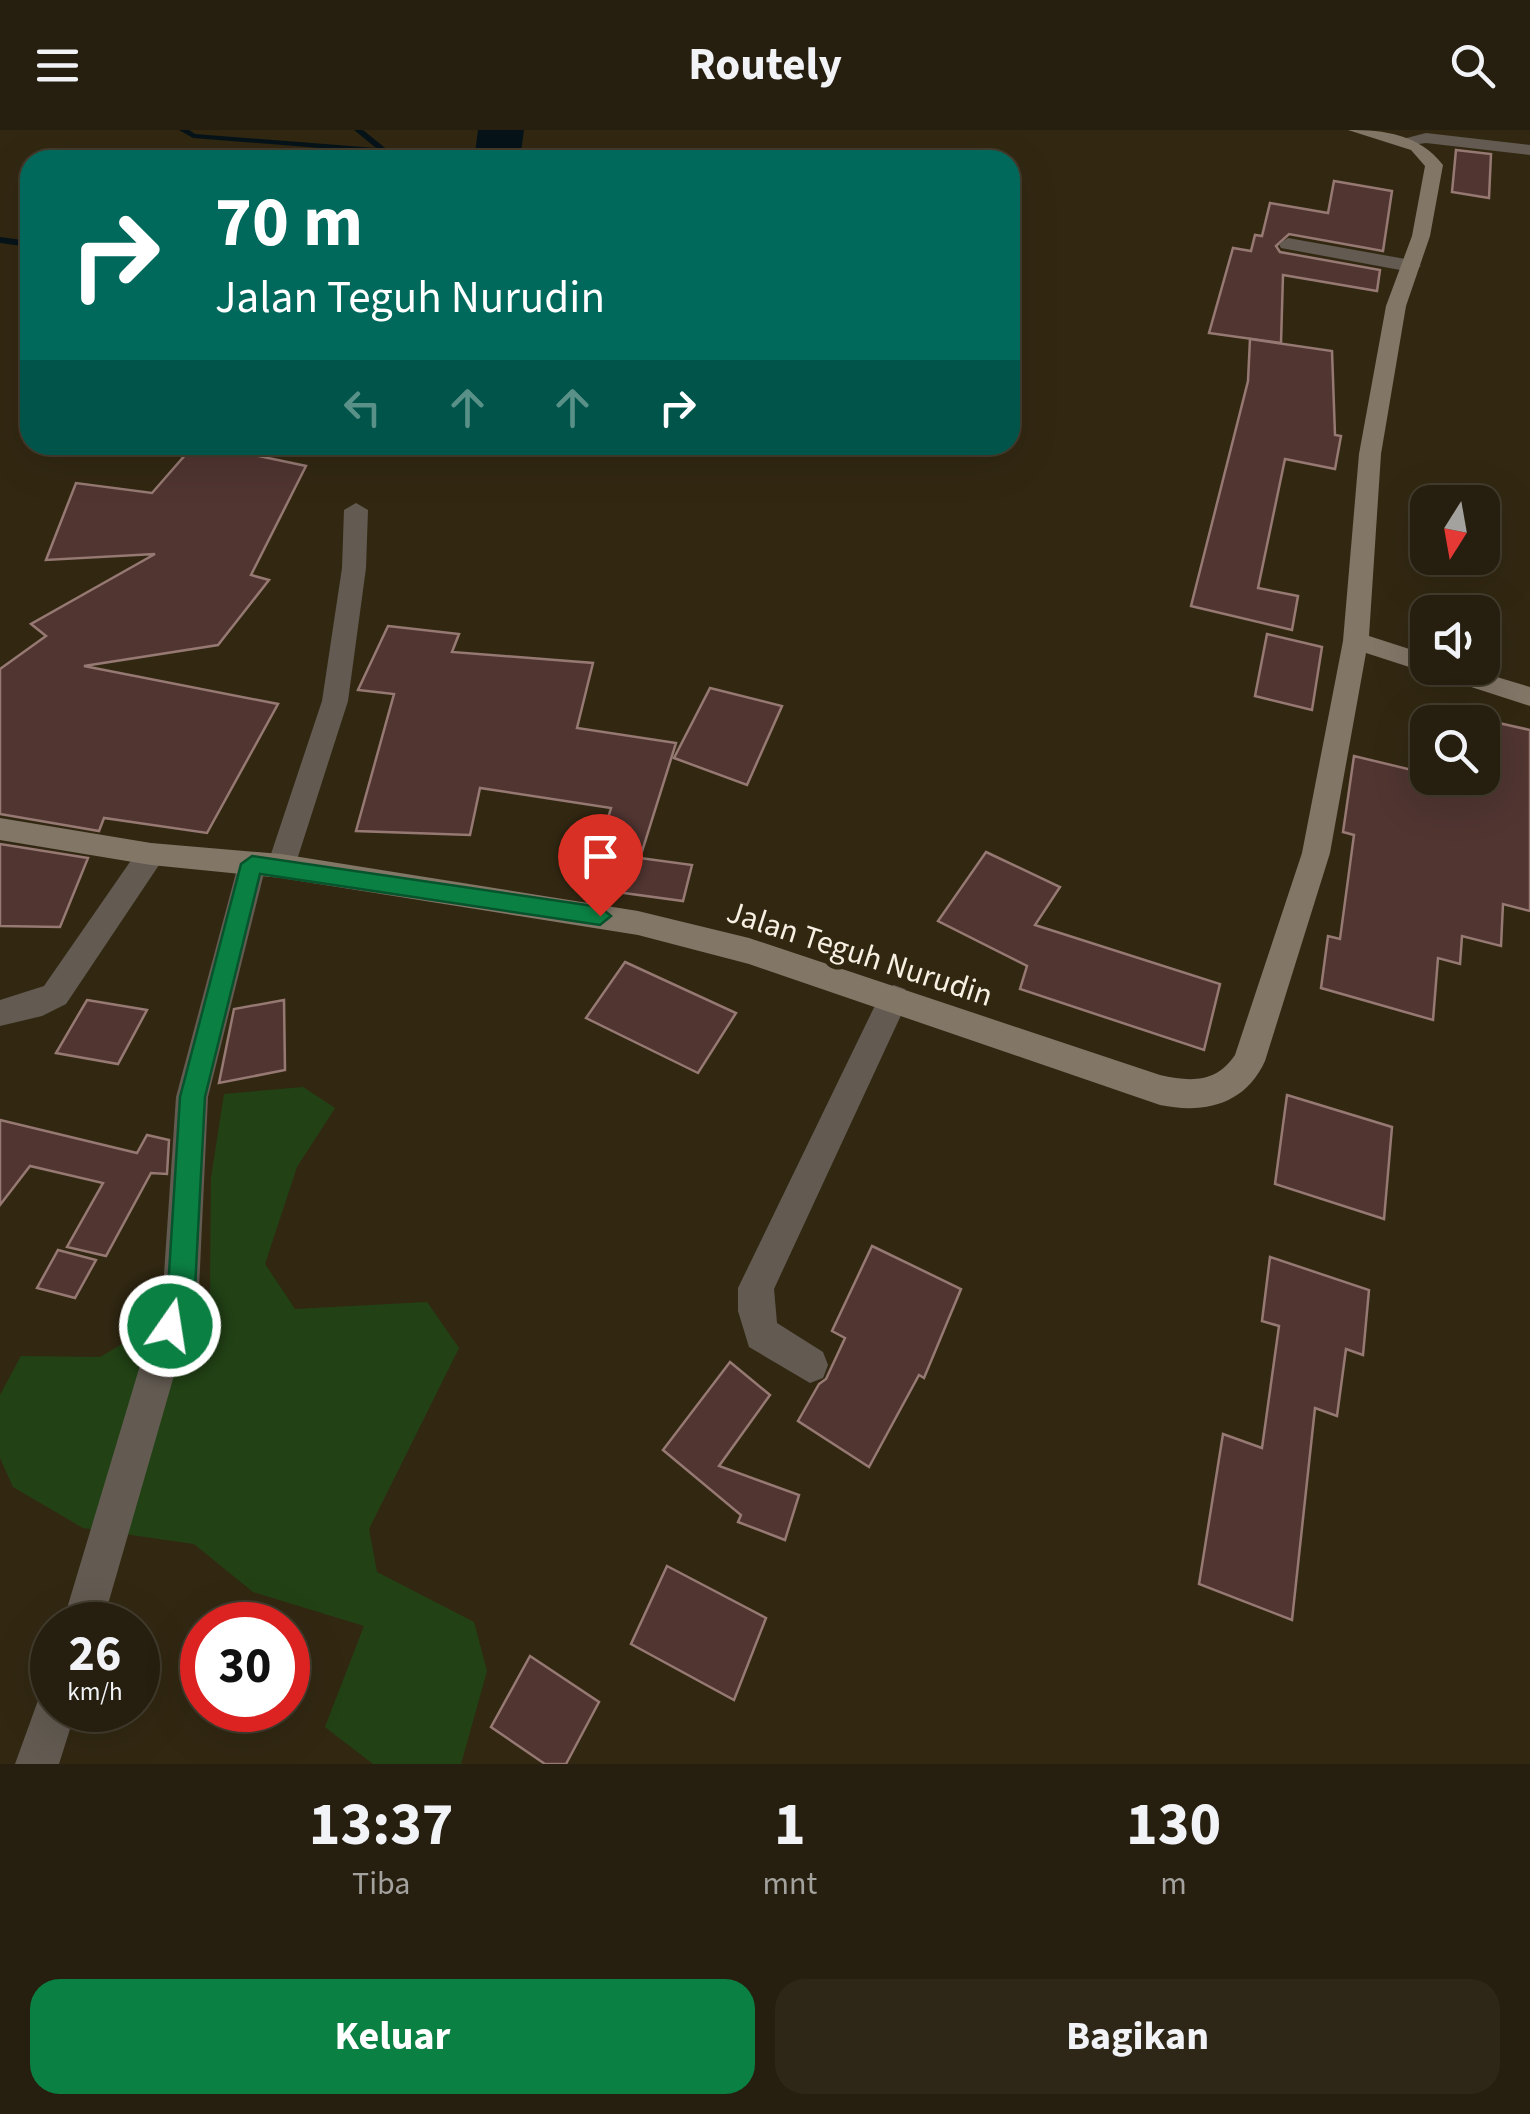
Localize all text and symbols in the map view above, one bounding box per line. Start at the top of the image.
text: Routely [688,33,842,97]
icon: menu [30,38,85,93]
icon: search [1445,38,1500,93]
text: 70 m [215,173,363,273]
icon: right [50,190,180,320]
text: Jalan Teguh Nurudin [215,266,605,330]
icon: left [335,380,390,435]
icon: ahead [440,380,495,435]
icon: ahead [545,380,600,435]
icon: right [650,380,705,435]
north arrow [1410,485,1500,575]
map controls [1410,485,1500,795]
button: sound [1410,595,1500,685]
button: search [1410,705,1500,795]
pin [558,814,643,917]
icon: arrive [573,829,628,884]
street label: Jalan Teguh Nurudin [721,889,999,1019]
position arrow [118,1274,222,1378]
speed limit sign: 30 [180,1602,310,1732]
text: 26 [69,1619,121,1690]
text: km/h [67,1674,123,1710]
text: 13:37 [309,1783,454,1868]
text: 1 [774,1783,806,1868]
text: 130 [1126,1783,1221,1868]
text: Tiba [352,1861,410,1907]
text: mnt [762,1861,817,1907]
text: m [1160,1861,1187,1907]
button: Keluar [30,1979,755,2094]
button: Bagikan [775,1979,1500,2094]

